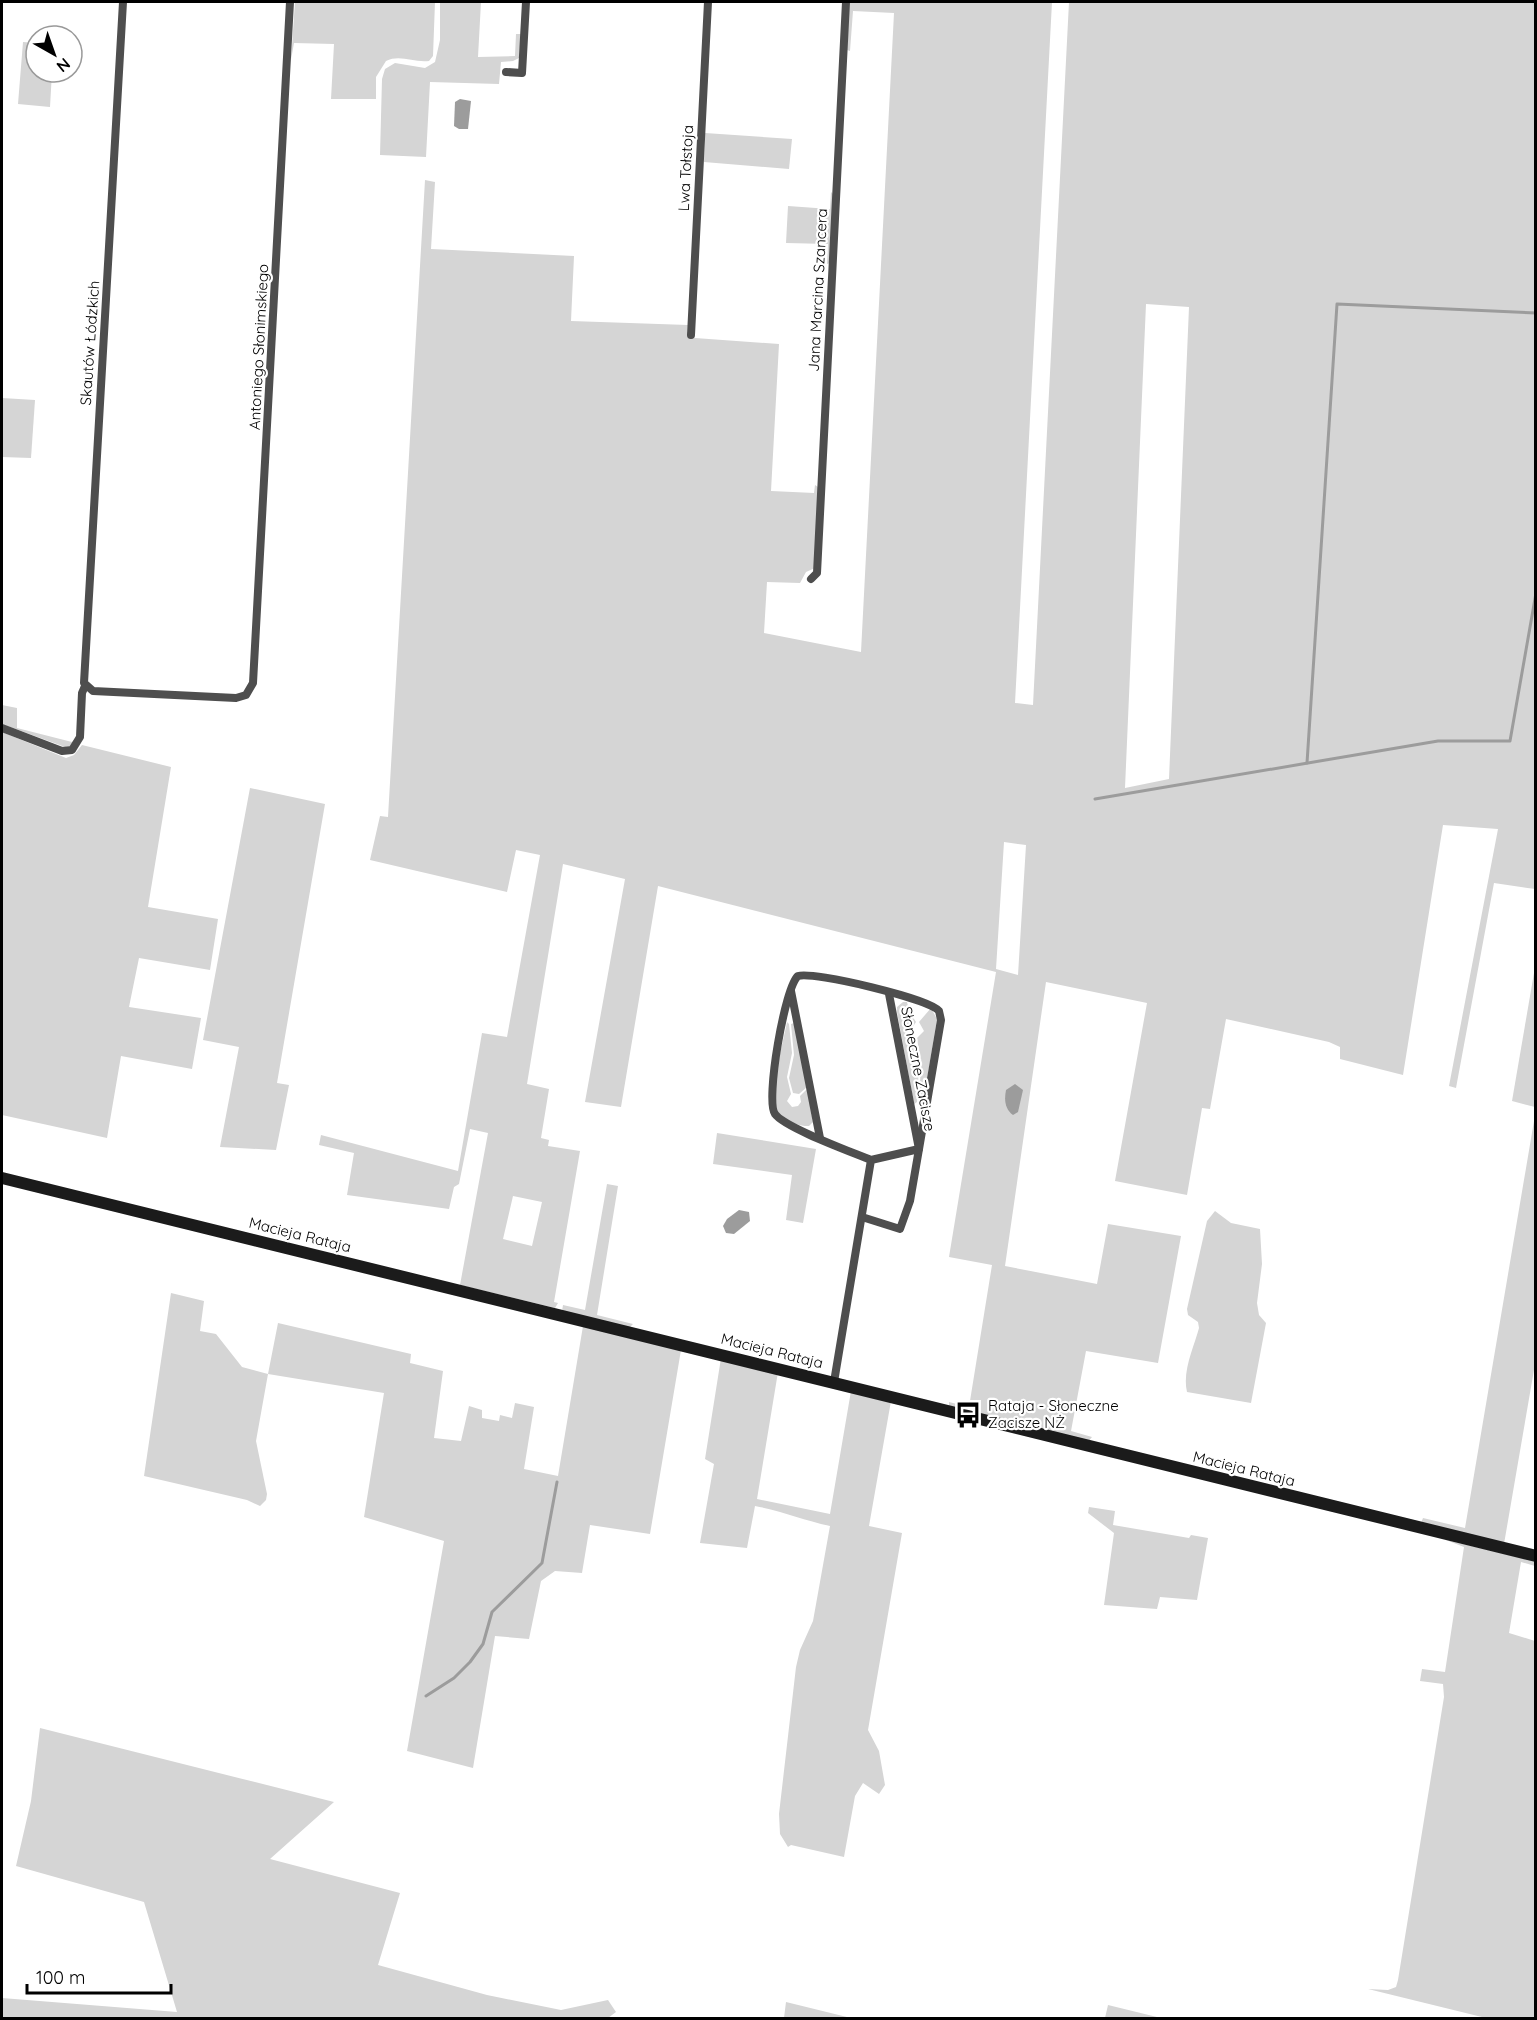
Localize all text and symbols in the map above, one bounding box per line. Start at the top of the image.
north arrow [24,24,84,84]
text: N [53,54,75,77]
street label: Lwa Tołstoja [674,124,697,212]
street label: Jana Marcina Szancera [804,208,831,372]
street label: Antoniego Słonimskiego [245,263,272,430]
street label: Skautów Łódzkich [76,280,103,406]
street label: Słoneczne Zacisze [897,1005,940,1133]
street label: Macieja Rataja [247,1213,353,1256]
street label: Macieja Rataja [719,1329,825,1372]
place label: Rataja - Słoneczne Zacisze NŻ [988,1396,1119,1432]
bus stop icon: Rataja - Słoneczne Zacisze NŻ [953,1400,983,1430]
street label: Macieja Rataja [1191,1447,1297,1490]
scale bar [27,1957,171,1995]
text: 100 m [36,1966,85,1989]

